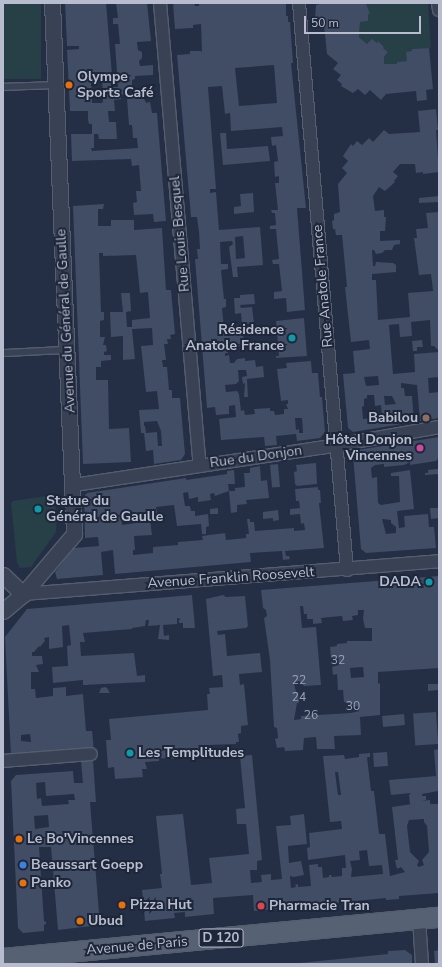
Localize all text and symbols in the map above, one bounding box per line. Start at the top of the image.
scale bar [306,8,423,34]
text: 50 m [311,15,339,31]
place label: Olympe Sports Café [77,69,154,102]
marker: Olympe Sports Café [64,80,74,90]
street label: Rue Louis Besquel [167,175,193,293]
street label: Rue Anatole France [309,224,337,348]
street label: Avenue du Général de Gaulle [53,229,79,413]
place label: Résidence Anatole France [186,322,284,354]
marker: Résidence Anatole France [287,333,297,343]
place label: Babilou [368,410,418,426]
marker: Babilou [421,413,431,423]
place label: Hôtel Donjon Vincennes [325,432,412,464]
street label: Rue du Donjon [209,442,303,472]
marker: Hôtel Donjon Vincennes [415,443,425,453]
place label: Statue du Général de Gaulle [46,493,163,526]
marker: Statue du Général de Gaulle [33,504,43,514]
street label: Avenue Franklin Roosevelt [147,564,315,592]
place label: DADA [379,574,421,590]
marker: DADA [424,577,434,587]
house number: 32 [331,654,345,668]
house number: 22 [292,674,306,688]
house number: 24 [292,691,306,705]
house number: 30 [346,700,360,714]
house number: 26 [304,709,318,723]
place label: Les Templitudes [138,745,244,761]
marker: Les Templitudes [125,748,135,758]
place label: Le Bo'Vincennes [27,831,134,847]
marker: Le Bo'Vincennes [14,834,24,844]
place label: Beaussart Goepp [31,857,143,873]
marker: Beaussart Goepp [18,860,28,870]
place label: Panko [31,875,71,891]
marker: Panko [18,878,28,888]
place label: Pizza Hut [130,897,192,913]
place label: Pharmacie Tran [269,898,370,914]
marker: Pizza Hut [117,900,127,910]
marker: Pharmacie Tran [256,901,266,911]
place label: Ubud [88,913,123,929]
marker: Ubud [75,916,85,926]
road number: D 120 [198,927,244,949]
street label: Avenue de Paris [86,933,188,959]

